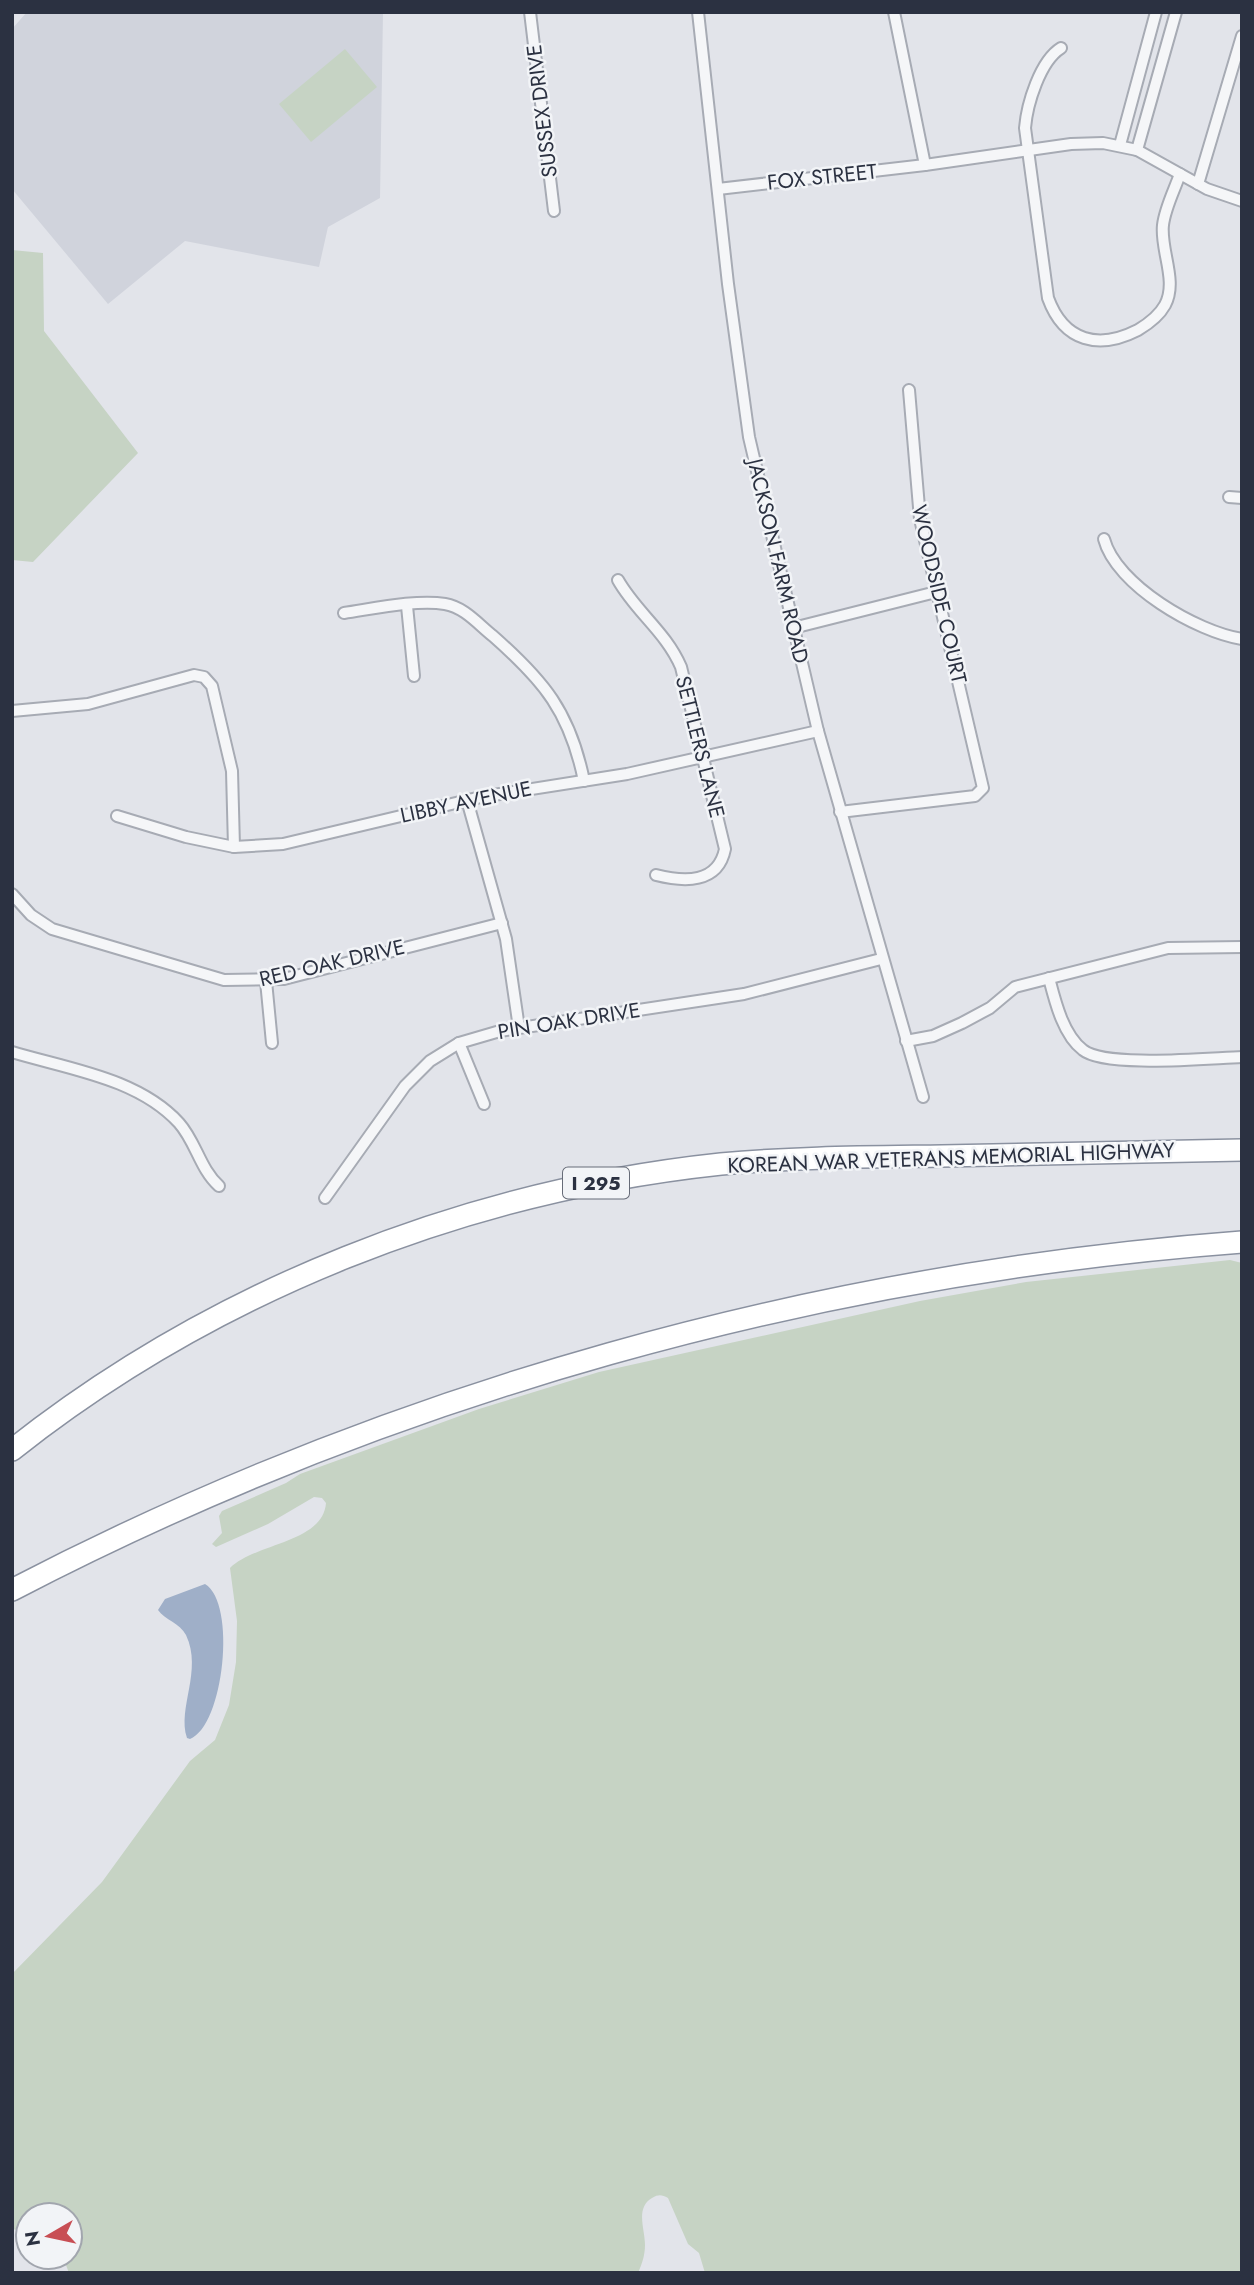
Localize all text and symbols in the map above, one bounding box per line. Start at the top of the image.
street label: SUSSEX DRIVE [519,43,565,179]
street label: FOX STREET [766,156,879,198]
street label: JACKSON FARM ROAD [739,453,816,666]
street label: WOODSIDE COURT [904,502,974,686]
street label: SETTLERS LANE [668,673,732,821]
street label: LIBBY AVENUE [398,773,534,831]
street label: RED OAK DRIVE [256,932,408,994]
street label: PIN OAK DRIVE [496,995,642,1047]
street label: KOREAN WAR VETERANS MEMORIAL HIGHWAY [727,1135,1175,1181]
road number: I 295 [563,1168,629,1198]
north arrow [14,2201,84,2271]
text: N [18,2229,47,2248]

